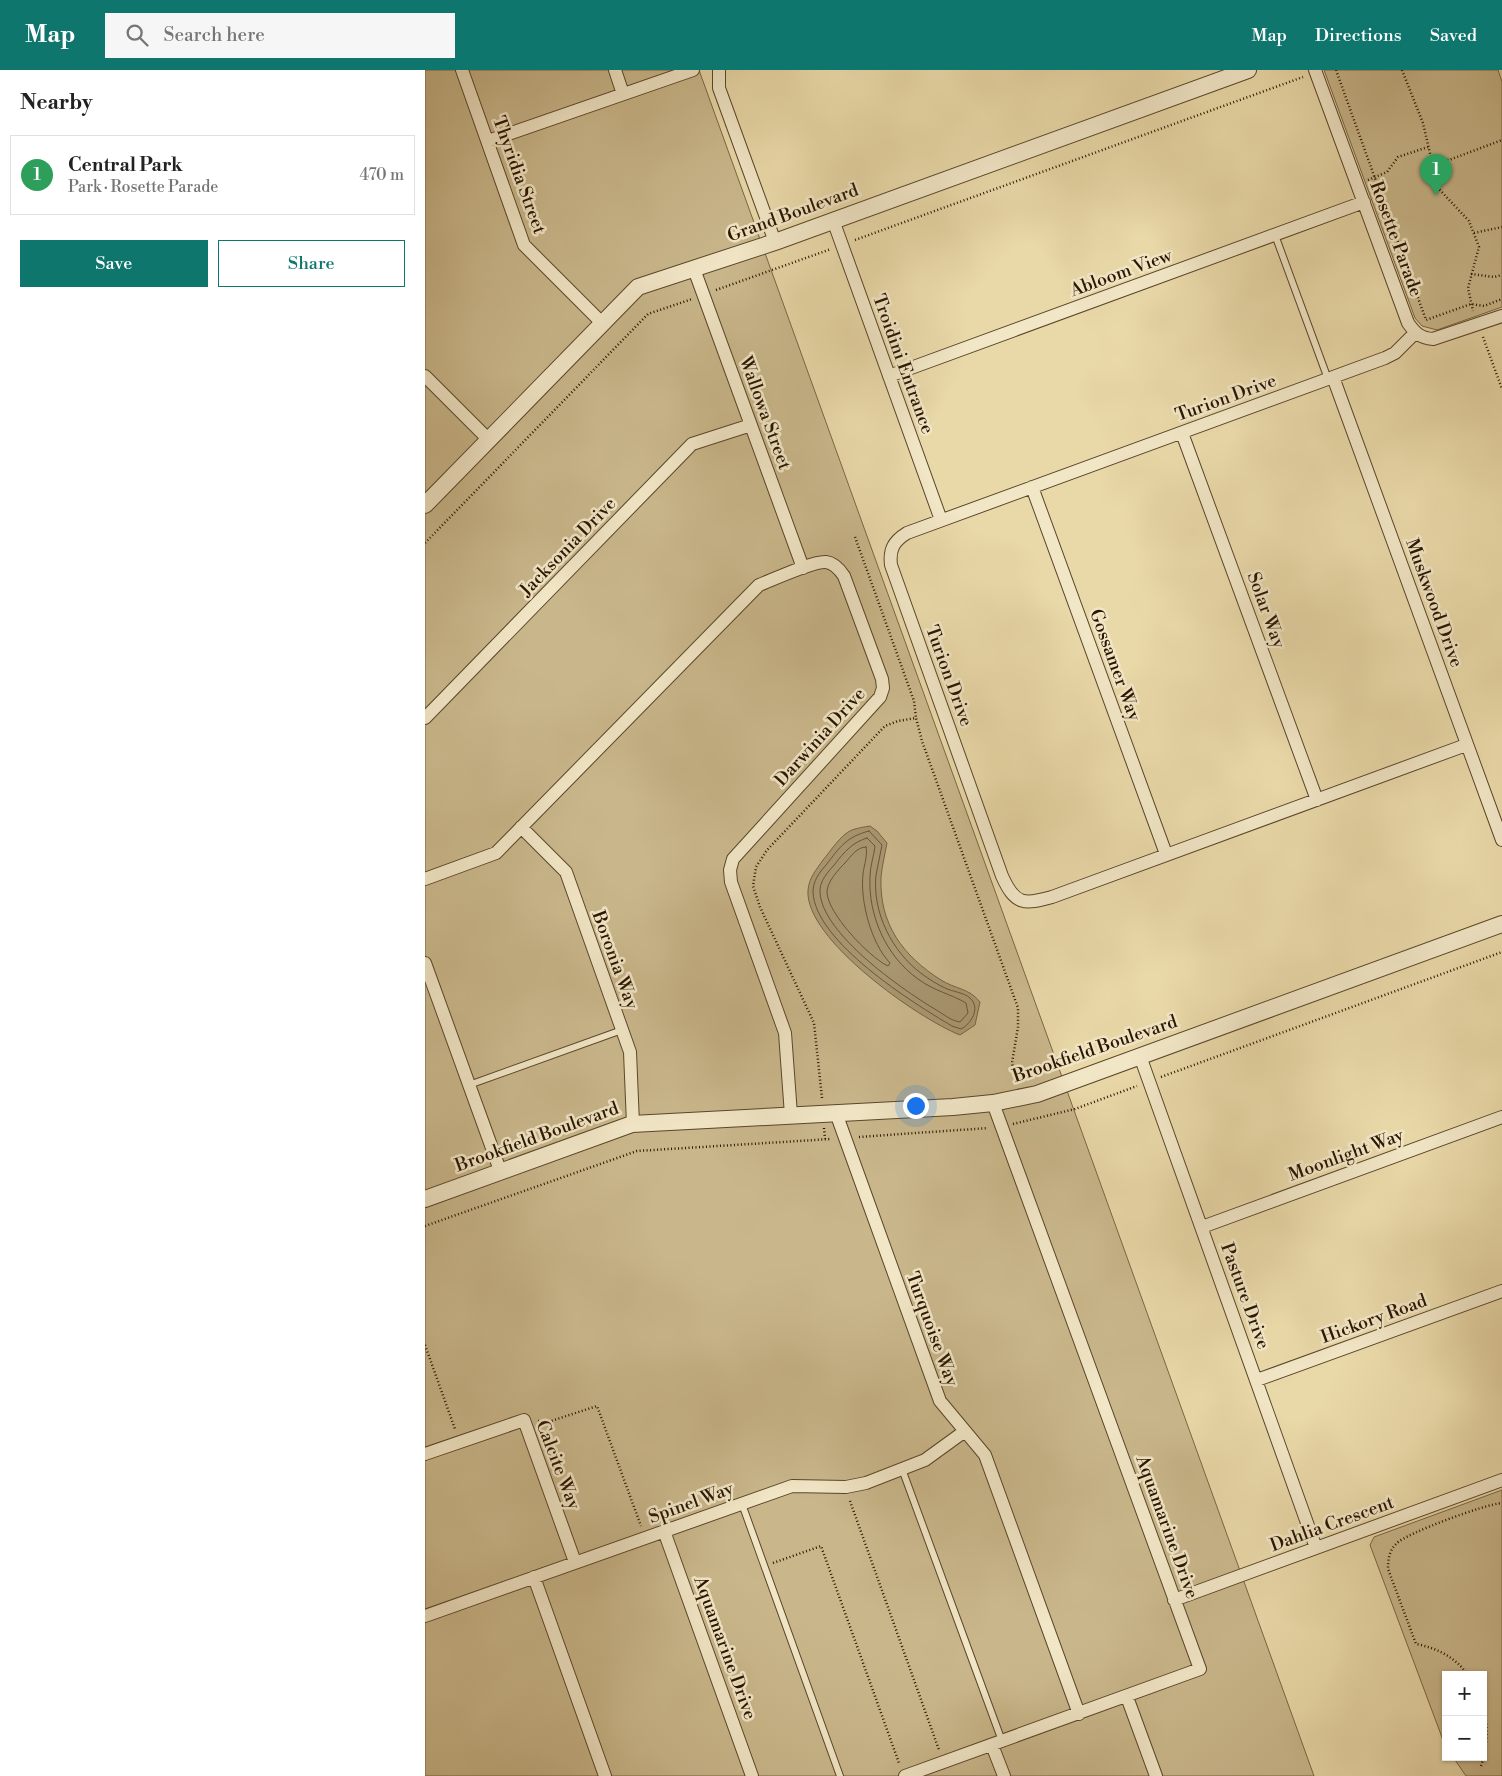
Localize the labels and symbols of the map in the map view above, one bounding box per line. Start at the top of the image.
street label: Thyridia Street [487,113,551,238]
pin: 1 [1420,154,1452,195]
street label: Grand Boulevard [724,178,862,247]
street label: Rosette Parade [1364,178,1428,300]
street label: Abloom View [1066,244,1176,302]
street label: Troidini Entrance [867,291,939,437]
street label: Wallowa Street [734,352,796,473]
street label: Turion Drive [1172,369,1280,427]
street label: Jacksonia Drive [514,493,621,602]
street label: Muskwood Drive [1400,535,1468,671]
street label: Solar Way [1242,569,1290,651]
street label: Gossamer Way [1084,606,1146,724]
street label: Turion Drive [920,622,978,730]
street label: Darwinia Drive [770,683,870,791]
street label: Boronia Way [586,907,643,1012]
street label: Brookfield Boulevard [1009,1010,1181,1088]
your location [903,1093,929,1119]
street label: Brookfield Boulevard [451,1096,623,1178]
street label: Moonlight Way [1285,1123,1407,1187]
street label: Pasture Drive [1215,1240,1275,1352]
street label: Turquoise Way [901,1269,963,1390]
street label: Hickory Road [1318,1289,1431,1349]
street label: Calcite Way [531,1417,586,1513]
street label: Aquamarine Drive [1130,1451,1204,1602]
street label: Spinel Way [646,1477,737,1529]
street label: Dahlia Crescent [1267,1491,1398,1557]
street label: Aquamarine Drive [688,1572,762,1723]

